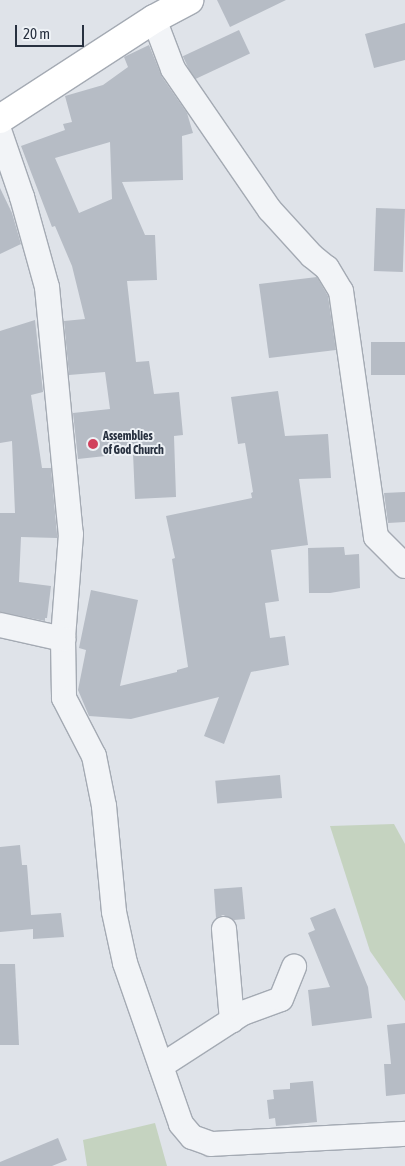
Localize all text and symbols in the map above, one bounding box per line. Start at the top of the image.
scale bar [18,15,86,47]
text: 20 m [23,25,50,42]
place label: Assemblies of God Church [103,430,164,458]
marker: Assemblies of God Church [87,438,99,450]

